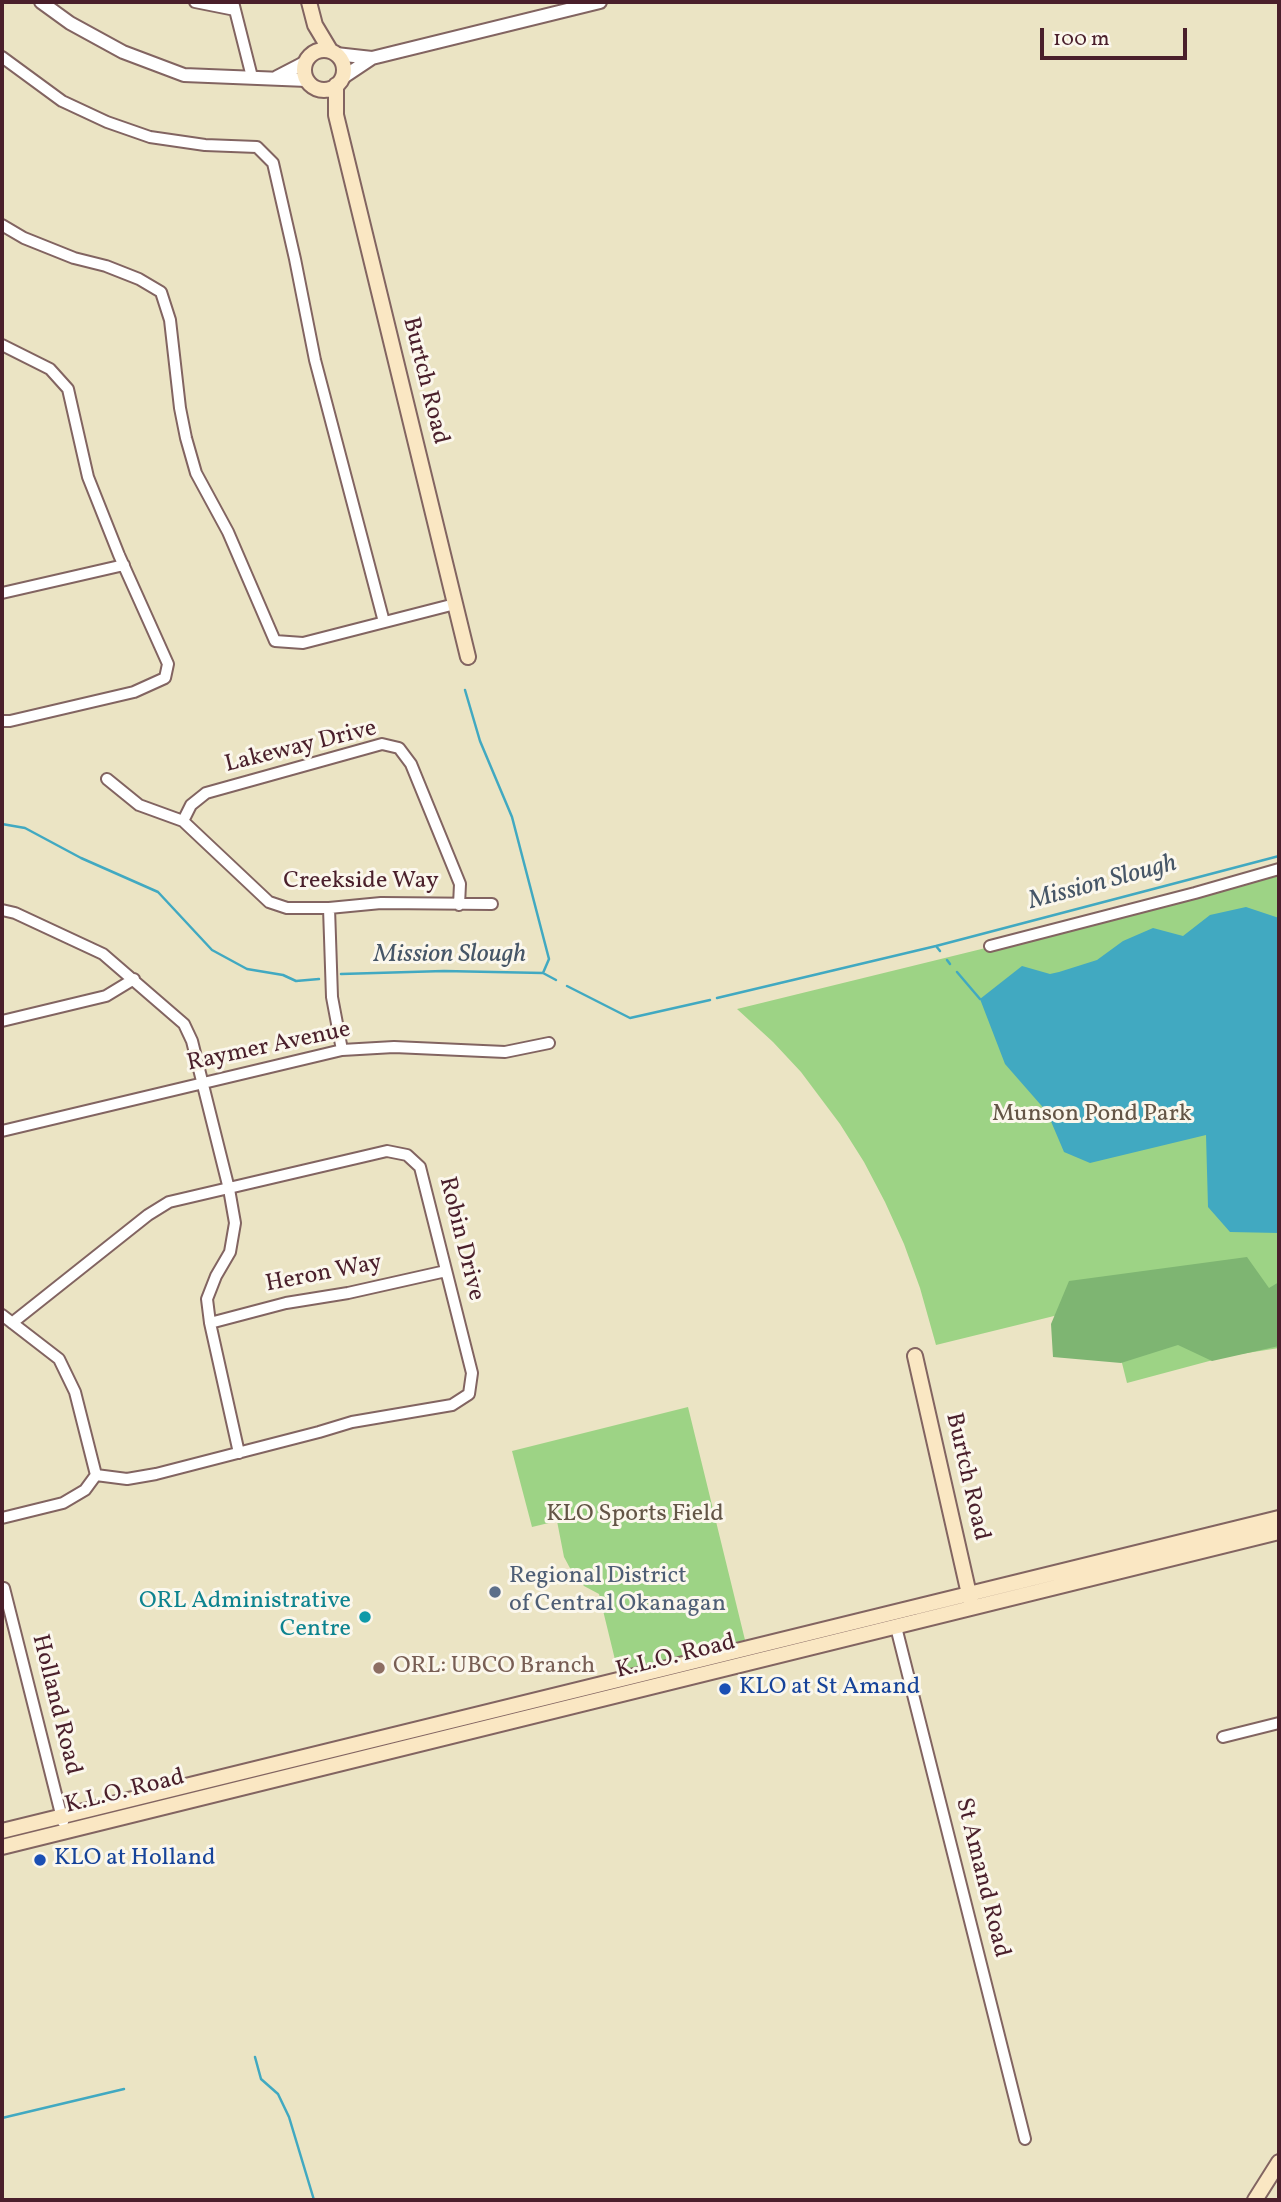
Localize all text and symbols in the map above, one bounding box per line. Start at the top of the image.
scale bar [1043,14,1190,58]
text: 100 m [1053,25,1110,54]
street label: Burtch Road [394,314,454,448]
street label: Lakeway Drive [222,715,380,781]
water label: Mission Slough [1025,849,1181,919]
street label: Creekside Way [283,869,439,897]
water label: Mission Slough [374,940,526,972]
street label: Raymer Avenue [185,1017,353,1079]
park label: Munson Pond Park [992,1102,1192,1130]
street label: Robin Drive [431,1174,489,1304]
street label: Heron Way [263,1250,385,1300]
street label: Burtch Road [937,1410,995,1544]
park label: KLO Sports Field [546,1502,724,1530]
place label: Regional District of Central Okanagan [509,1564,726,1620]
marker: Regional District of Central Okanagan [487,1584,503,1600]
place label: ORL Administrative Centre [139,1589,351,1645]
marker: ORL Administrative Centre [357,1609,373,1625]
street label: K.L.O. Road [613,1629,739,1687]
street label: Holland Road [24,1632,86,1778]
place label: ORL: UBCO Branch [393,1654,595,1682]
marker: ORL: UBCO Branch [371,1660,387,1676]
place label: KLO at St Amand [739,1675,920,1703]
marker: KLO at St Amand [717,1681,733,1697]
street label: K.L.O. Road [62,1764,188,1822]
street label: St Amand Road [947,1795,1015,1961]
place label: KLO at Holland [54,1846,216,1874]
marker: KLO at Holland [32,1852,48,1868]

